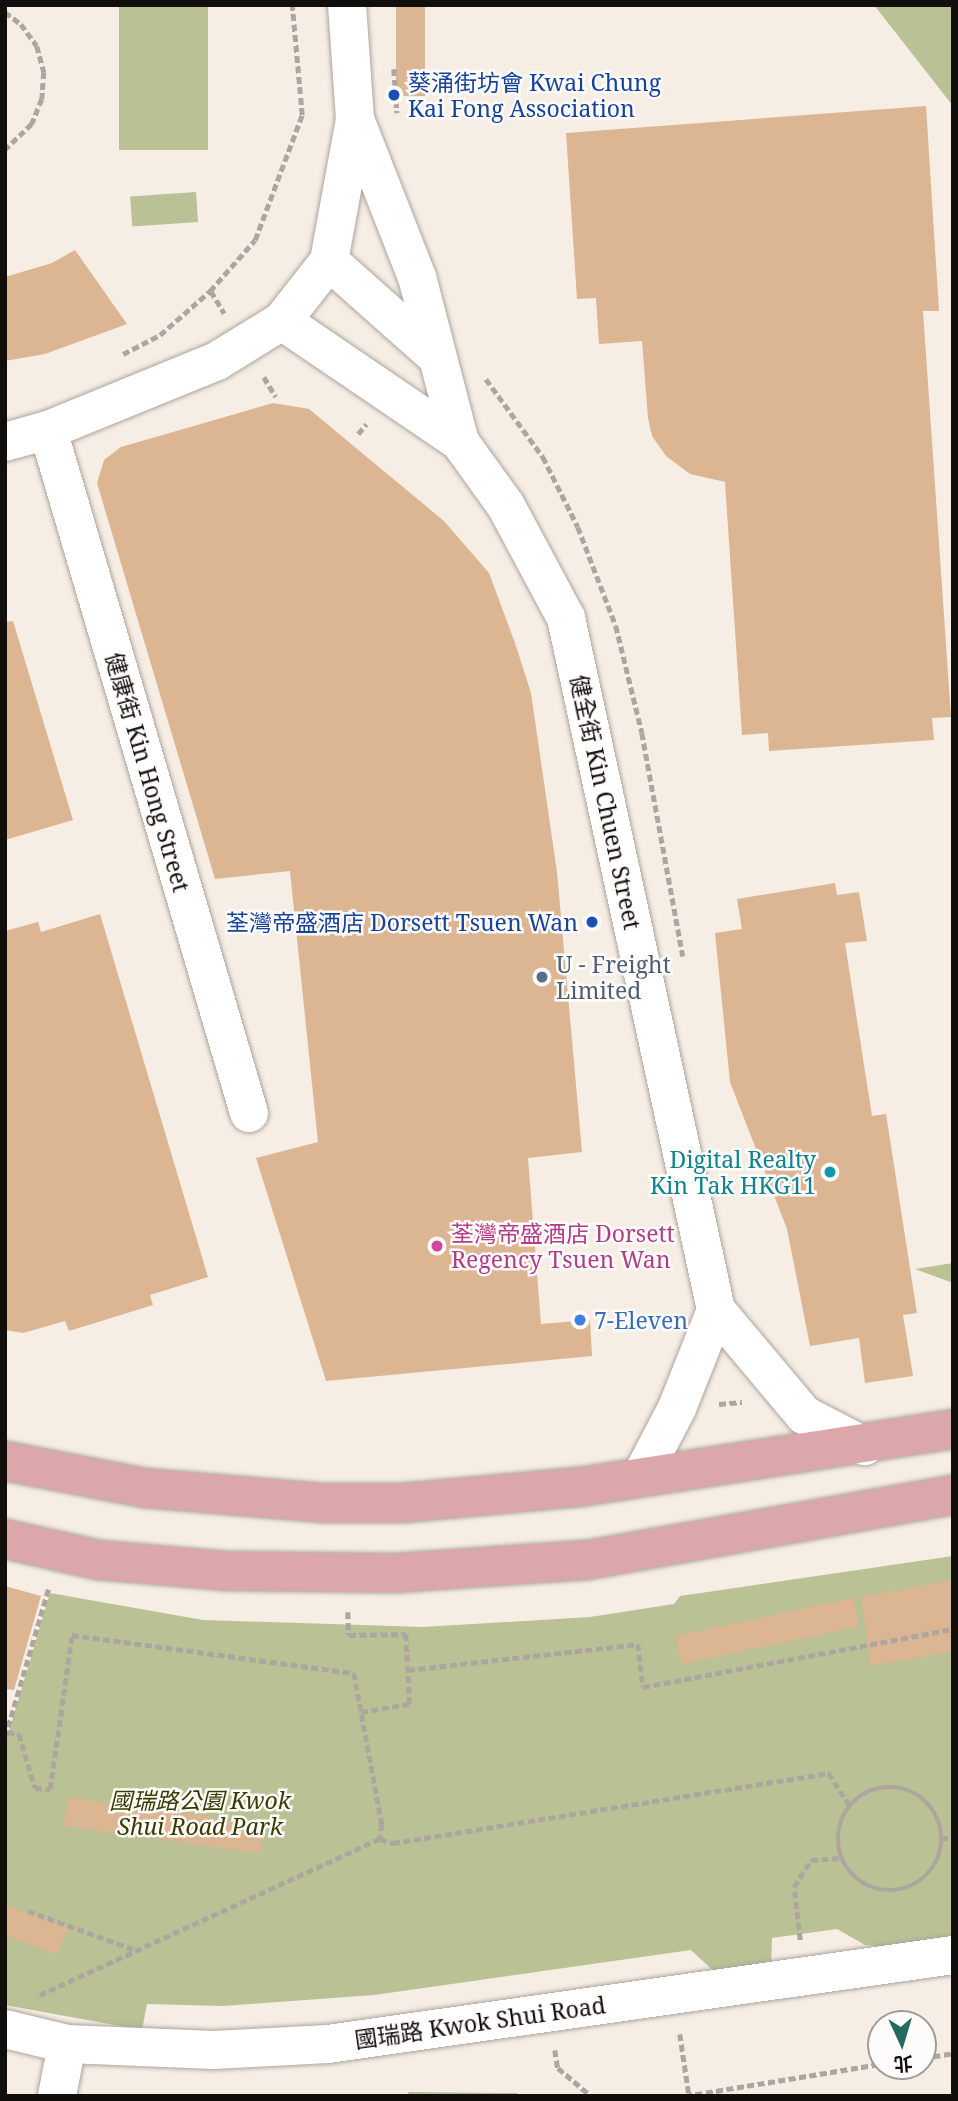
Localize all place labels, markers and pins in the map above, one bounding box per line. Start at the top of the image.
place label: 葵涌街坊會 Kwai Chung Kai Fong Association [408,68,661,122]
marker: 葵涌街坊會 Kwai Chung Kai Fong Association [386,87,402,103]
place label: 荃灣帝盛酒店 Dorsett Tsuen Wan [226,908,578,936]
marker: 荃灣帝盛酒店 Dorsett Tsuen Wan [584,914,600,930]
place label: U - Freight Limited [556,950,671,1004]
marker: U - Freight Limited [534,969,550,985]
place label: Digital Realty Kin Tak HKG11 [650,1145,816,1199]
marker: Digital Realty Kin Tak HKG11 [822,1164,838,1180]
place label: 荃灣帝盛酒店 Dorsett Regency Tsuen Wan [451,1219,675,1273]
marker: 荃灣帝盛酒店 Dorsett Regency Tsuen Wan [429,1238,445,1254]
place label: 7-Eleven [594,1306,688,1334]
marker: 7-Eleven [572,1312,588,1328]

